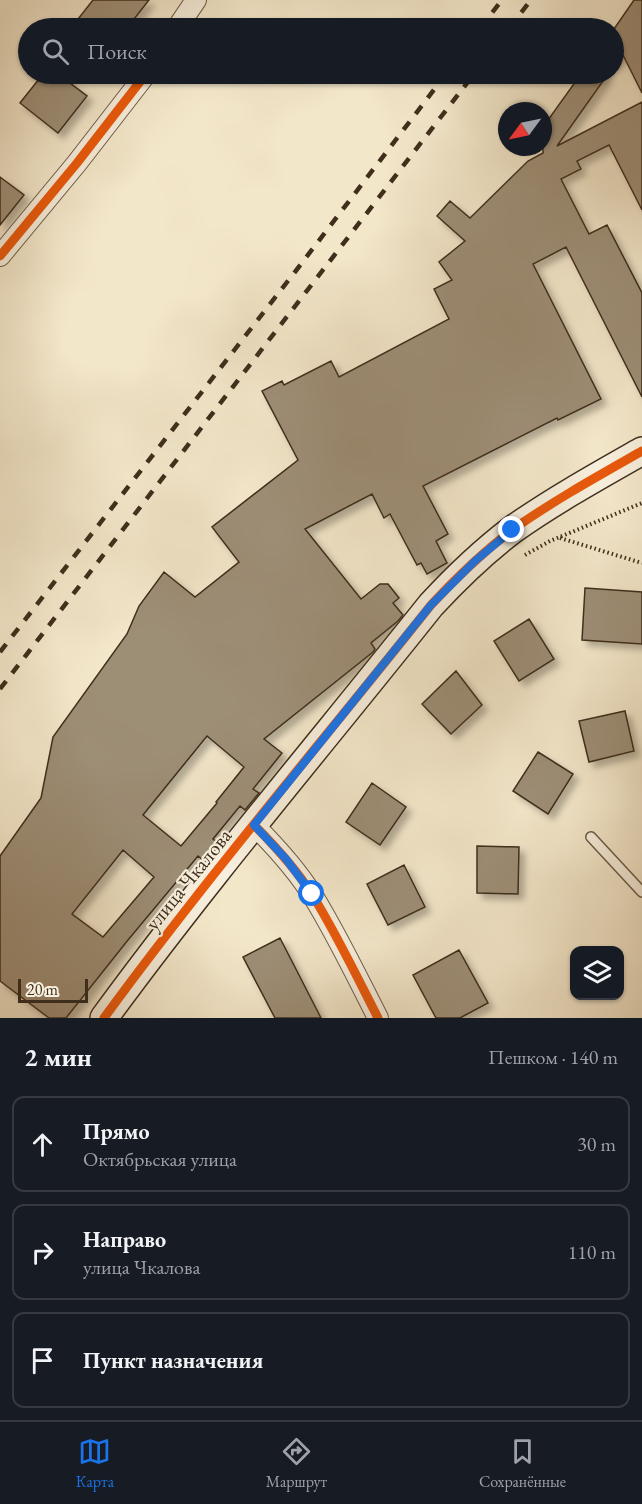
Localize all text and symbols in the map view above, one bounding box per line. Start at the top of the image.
search box [18,18,624,84]
icon: search [39,35,72,68]
text: Поиск [87,37,147,66]
north arrow [498,102,552,156]
route end [498,516,524,542]
street label: улица Чкалова [139,822,238,935]
route start [298,880,324,906]
map controls [570,946,624,1000]
button: layers [570,946,624,1000]
scale bar [18,976,88,1004]
text: 20 m [27,979,58,1000]
text: 2 мин [24,1040,92,1074]
text: Пешком · 140 m [488,1044,618,1070]
text: Прямо [83,1117,150,1146]
icon: ahead [26,1128,59,1161]
text: 30 m [577,1131,616,1157]
text: Октябрьская улица [83,1146,237,1172]
text: Направо [83,1225,166,1254]
icon: right [26,1236,59,1269]
text: 110 m [568,1239,616,1265]
text: улица Чкалова [83,1254,200,1280]
icon: arrive [26,1344,59,1377]
text: Пункт назначения [83,1346,263,1375]
tab: Карта [76,1435,114,1492]
tab: Маршрут [266,1435,327,1492]
tab: Сохранённые [479,1435,566,1492]

